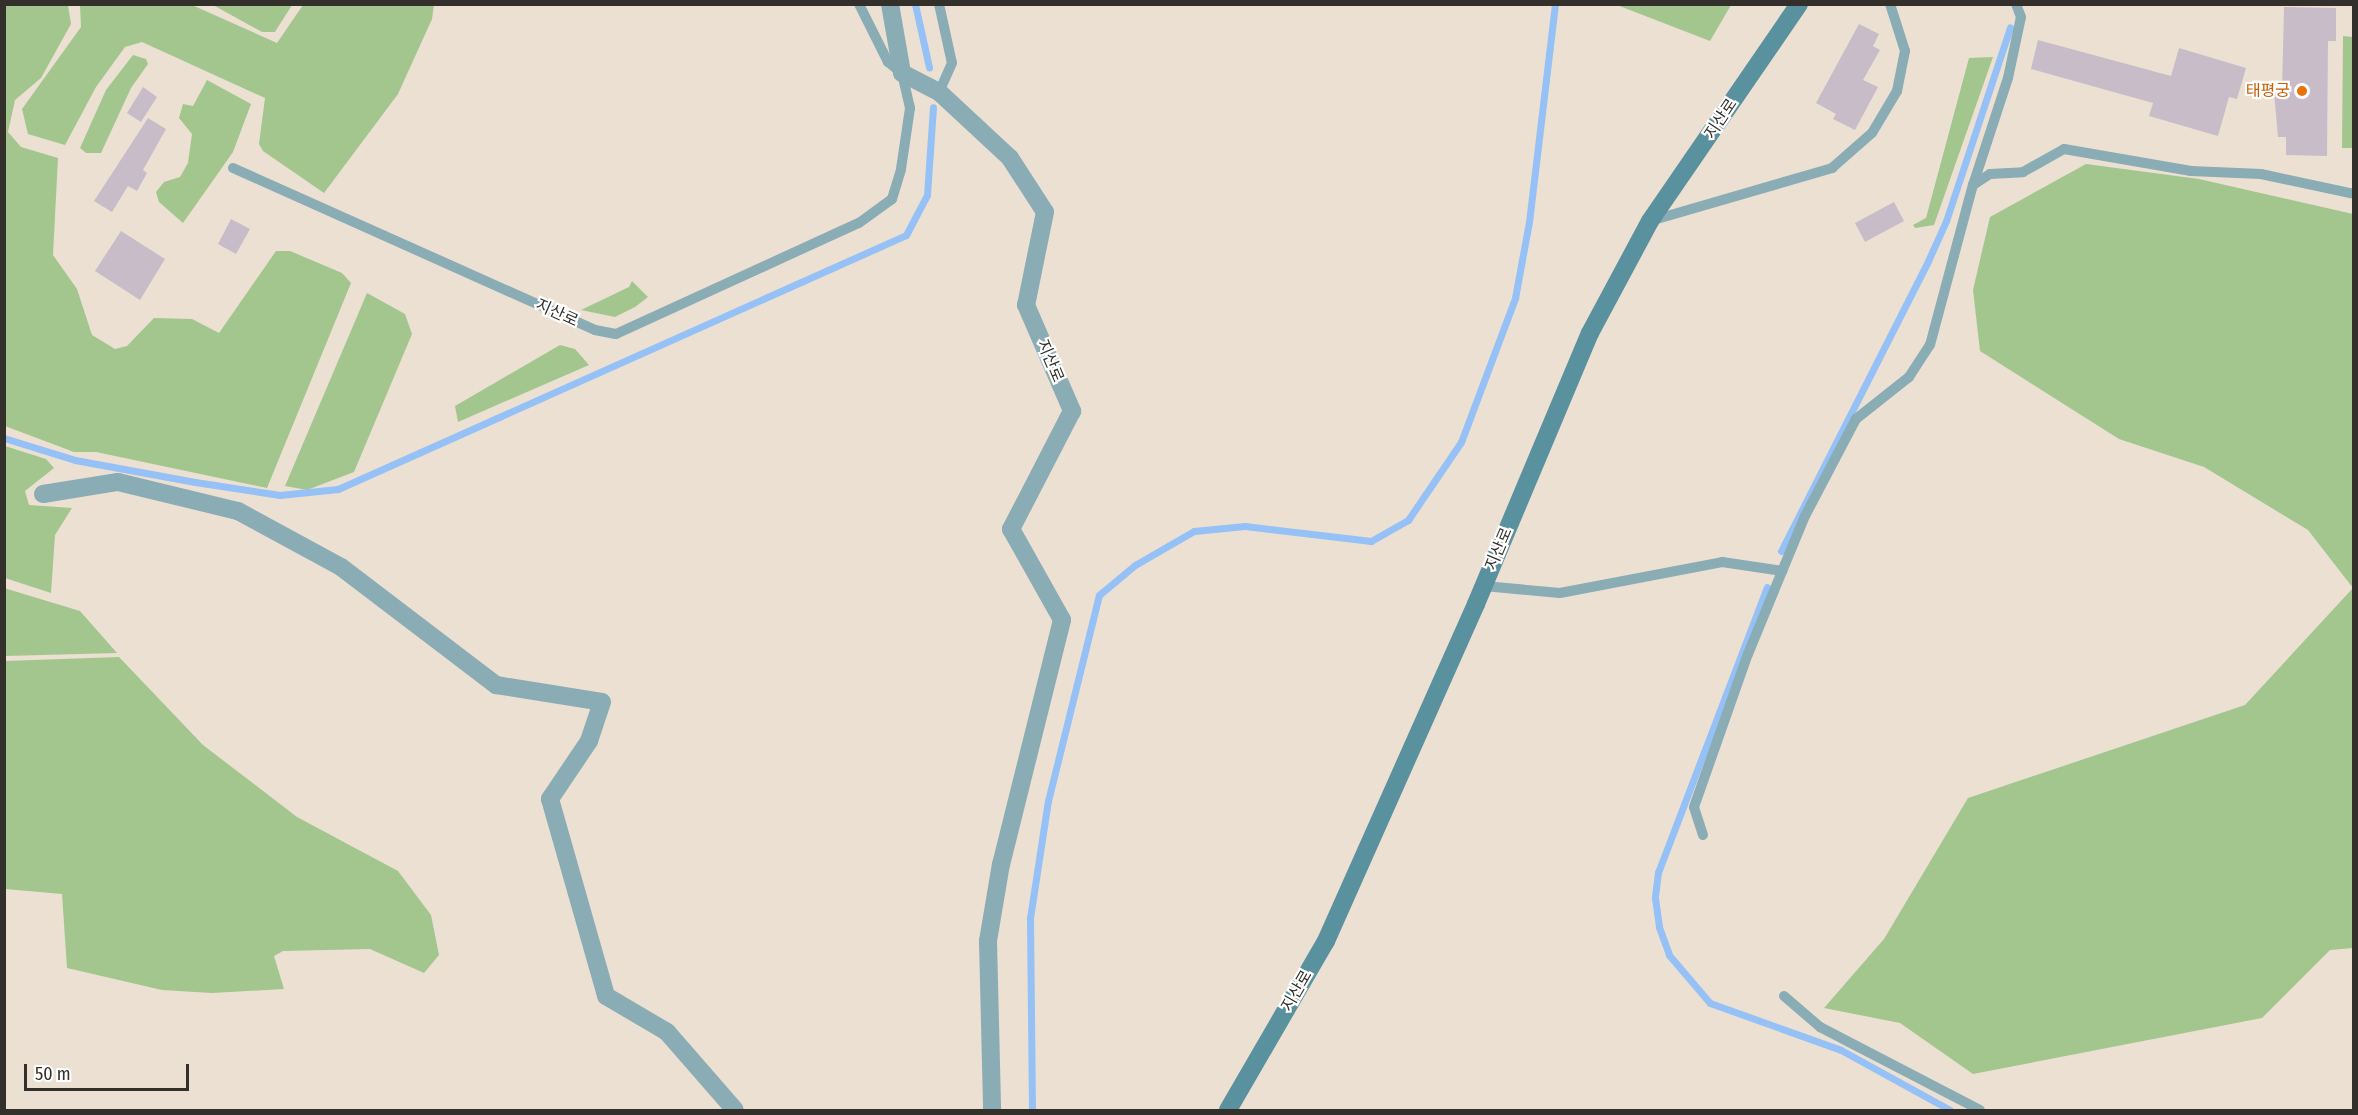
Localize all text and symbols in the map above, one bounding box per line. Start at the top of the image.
place label: 태평궁 [2246,81,2290,101]
marker: 태평궁 [2295,84,2309,98]
street label: 지산로 [1701,95,1741,143]
street label: 지산로 [533,295,581,331]
street label: 지산로 [1033,337,1067,385]
street label: 지산로 [1482,525,1516,573]
street label: 지산로 [1278,967,1316,1015]
scale bar [27,1052,192,1090]
text: 50 m [35,1063,71,1085]

